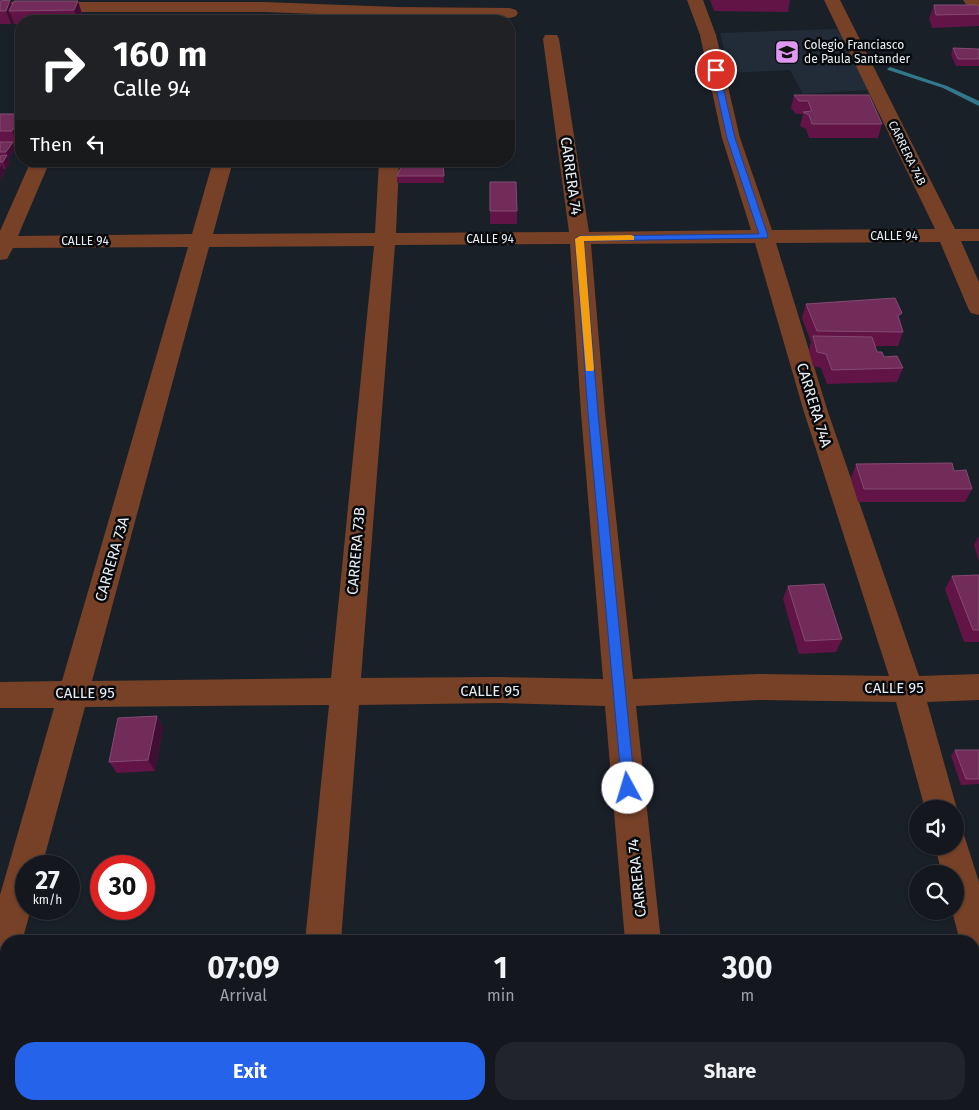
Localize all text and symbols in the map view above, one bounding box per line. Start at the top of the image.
text: 160 m [113,33,207,75]
icon: right [30,35,95,100]
place label: Colegio Franciasco de Paula Santander [804,38,911,66]
school or university icon: Colegio Franciasco de Paula Santander [774,39,800,65]
pin [695,49,737,91]
icon: arrive [702,56,730,84]
text: Calle 94 [113,75,190,102]
street label: CARRERA 74B [885,118,929,188]
icon: left [82,130,110,158]
text: Then [30,133,72,156]
street label: CARRERA 74 [557,136,585,216]
street label: CALLE 94 [870,229,918,243]
street label: CALLE 94 [466,232,514,246]
street label: CALLE 94 [61,234,109,248]
street label: CARRERA 74A [793,361,836,450]
street label: CARRERA 73B [343,506,369,596]
street label: CARRERA 73A [91,514,133,603]
street label: CALLE 95 [864,679,924,697]
street label: CALLE 95 [460,682,520,700]
street label: CALLE 95 [55,684,115,702]
position arrow [601,761,653,813]
map controls [909,800,964,920]
button: sound [909,800,964,855]
street label: CARRERA 74 [624,838,650,918]
speed limit sign: 30 [90,855,155,920]
button: search [909,865,964,920]
text: 27 [35,866,60,896]
text: km/h [33,893,62,907]
text: 07:09 [207,950,280,986]
text: 1 [494,950,508,986]
text: 300 [722,950,773,986]
text: Arrival [220,986,267,1005]
text: min [487,986,515,1005]
text: m [740,986,754,1005]
button: Exit [15,1042,485,1100]
button: Share [495,1042,965,1100]

